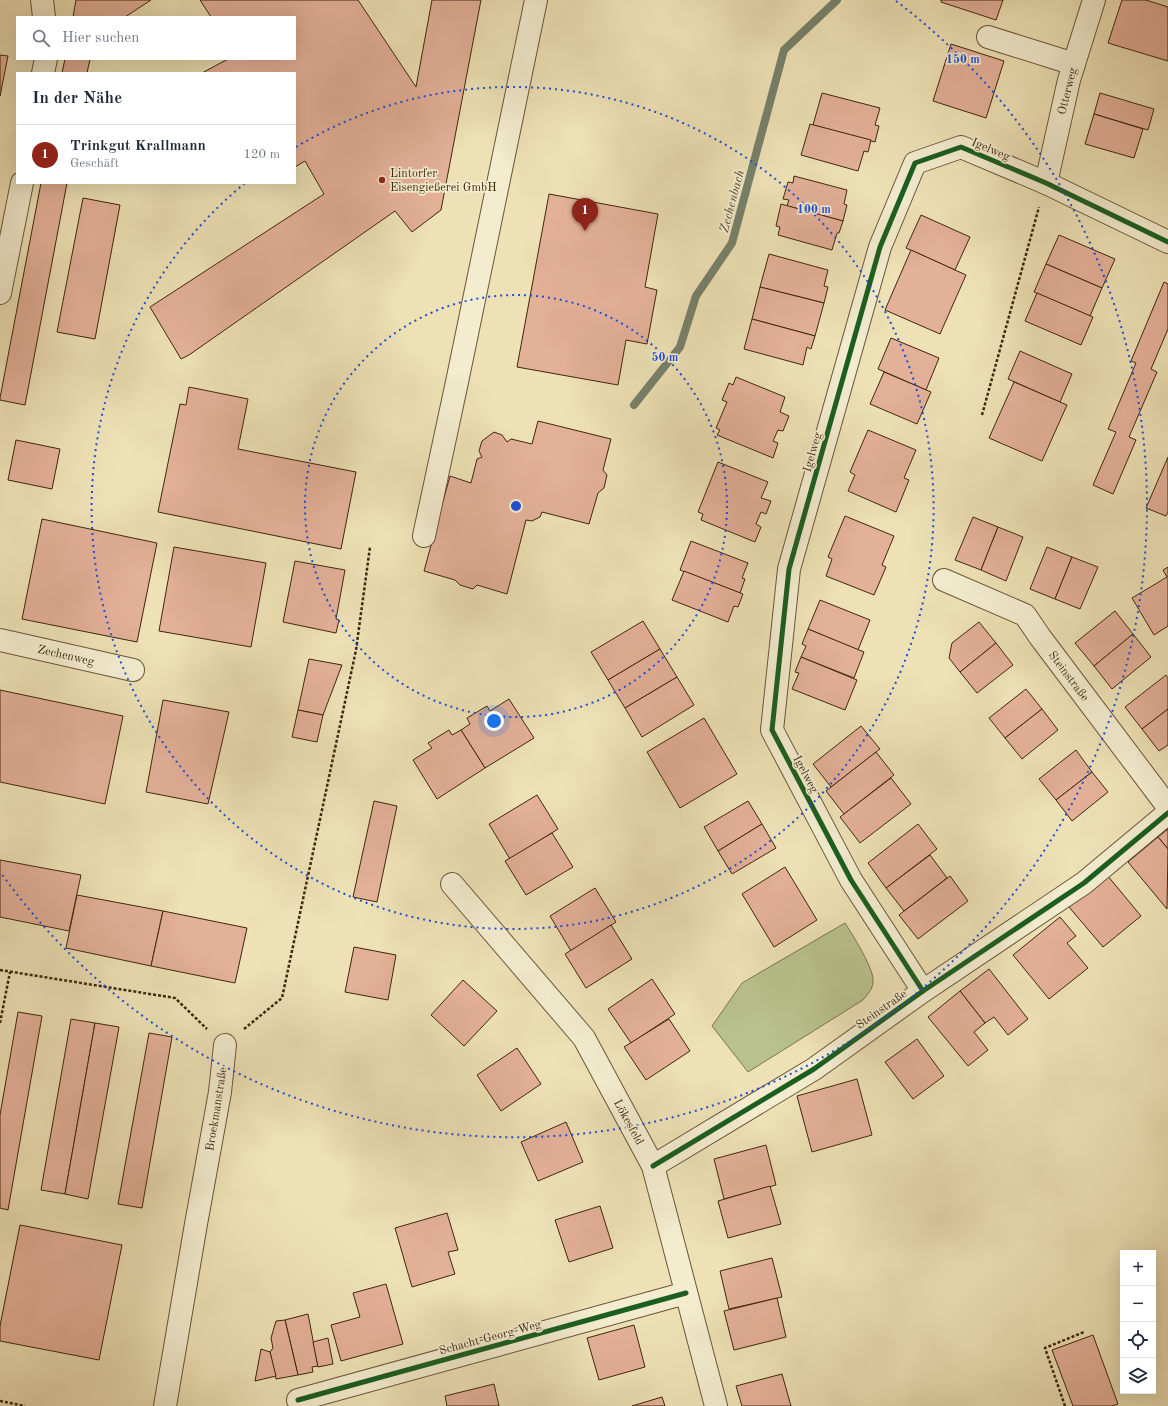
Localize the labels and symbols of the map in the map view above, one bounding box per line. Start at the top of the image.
text: 150 m [946,53,980,66]
street label: Otterweg [1056,66,1080,116]
street label: Igelweg [970,136,1012,164]
place label: Lintorfer Eisengießerei GmbH [390,168,497,194]
water label: Zechenbach [718,168,747,234]
marker: Lintorfer Eisengießerei GmbH [377,175,387,185]
pin: 1 [572,198,598,231]
text: 100 m [797,204,831,216]
text: 50 m [652,351,679,364]
street label: Igelweg [802,431,824,474]
centre of rings [509,499,523,513]
street label: Zechenweg [36,644,96,668]
street label: Steinstraße [1046,649,1091,704]
your location [484,711,504,731]
street label: Igelweg [790,754,820,796]
street label: Steinstraße [854,988,910,1032]
street label: Broekmanstraße [204,1066,230,1152]
street label: Lökesfeld [611,1098,645,1147]
street label: Schacht-Georg-Weg [438,1318,543,1357]

